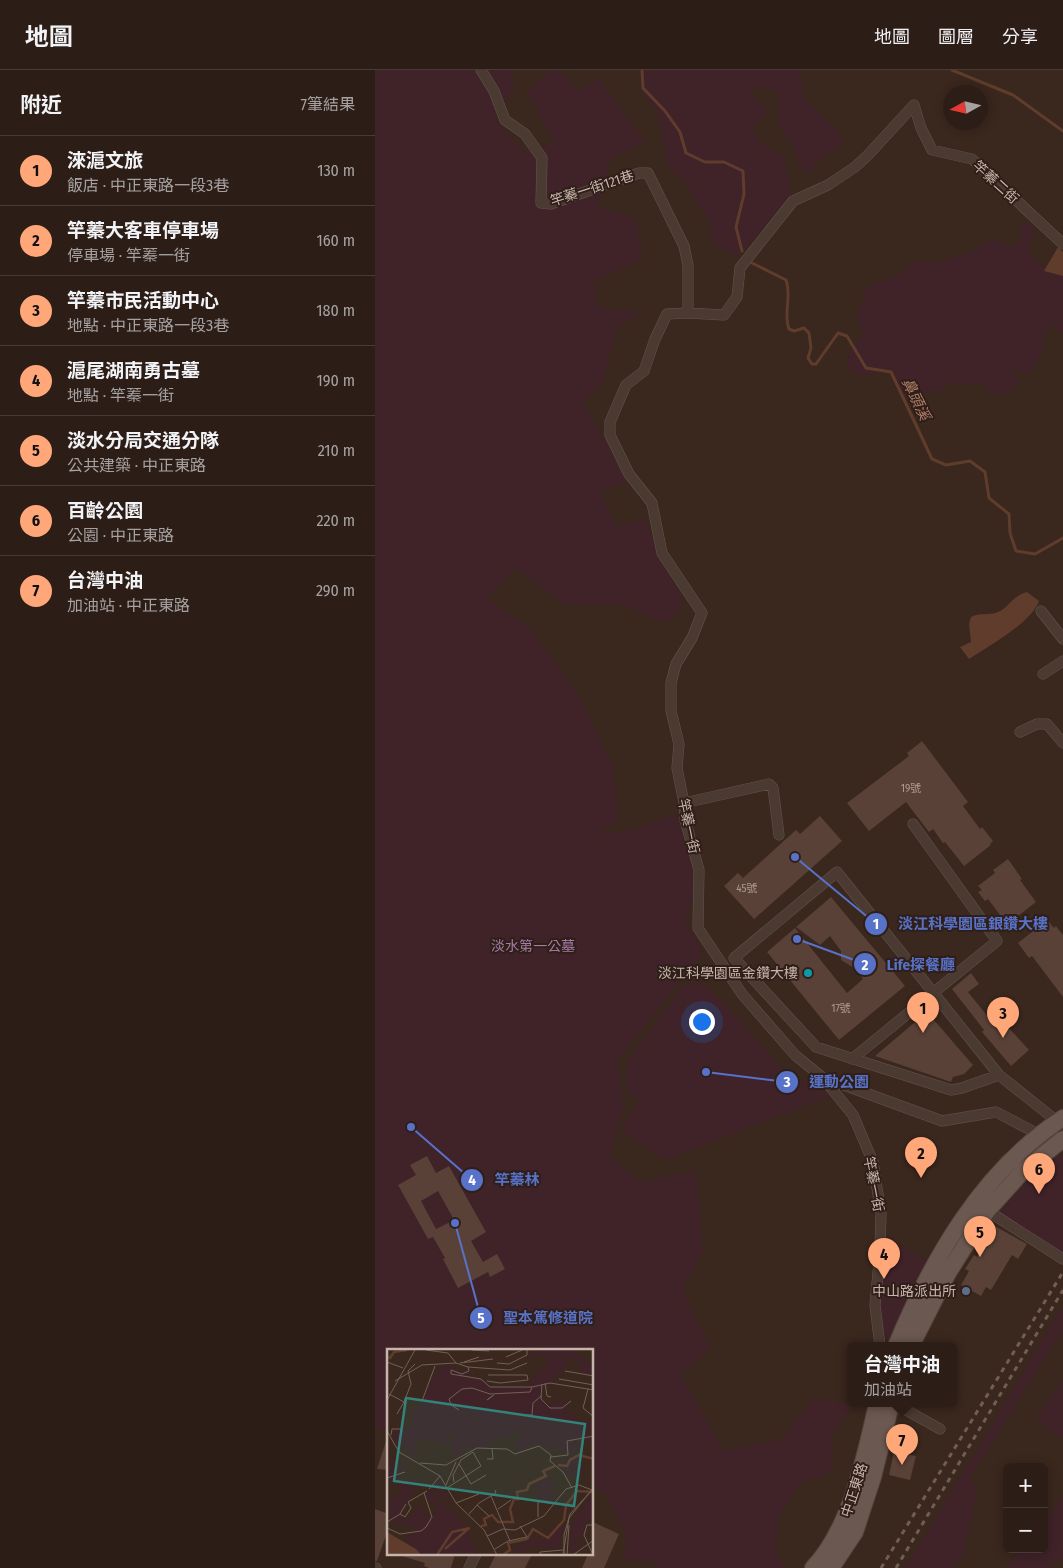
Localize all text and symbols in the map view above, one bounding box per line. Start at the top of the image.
text: 地圖 [25,23,73,51]
text: 地圖 [874,26,910,48]
text: 圖層 [938,26,974,48]
text: 分享 [1002,26,1038,48]
north arrow [943,85,988,130]
text: 附近 [20,92,62,118]
text: 7筆結果 [301,95,355,114]
text: 淶滬文旅 [67,149,143,172]
street label: 竿蓁二街 [969,157,1022,207]
text: 1 [33,161,39,180]
text: 130 m [317,161,355,180]
street label: 竿蓁一街121巷 [548,167,636,210]
text: 飯店 · 中正東路一段3巷 [67,176,229,195]
text: 竿蓁大客車停車場 [67,219,219,242]
text: 2 [32,231,40,250]
text: 160 m [316,231,355,250]
text: 停車場 · 竿蓁一街 [67,246,190,265]
text: 竿蓁市民活動中心 [67,289,219,312]
text: 3 [32,301,40,320]
text: 180 m [316,301,355,320]
text: 地點 · 中正東路一段3巷 [67,316,229,335]
text: 滬尾湖南勇古墓 [67,359,200,382]
text: 4 [32,371,40,390]
text: 190 m [317,371,355,390]
water label: 鼻頭溪 [898,375,935,425]
text: 地點 · 竿蓁一街 [67,386,174,405]
text: 淡水分局交通分隊 [67,429,219,452]
text: 5 [32,441,40,460]
text: 210 m [318,441,355,460]
text: 公共建築 · 中正東路 [67,456,206,475]
text: 百齡公園 [67,499,143,522]
text: 6 [32,511,40,530]
text: 220 m [316,511,355,530]
text: 公園 · 中正東路 [67,526,174,545]
text: 台灣中油 [67,569,143,592]
text: 7 [33,581,39,600]
text: 290 m [316,581,355,600]
text: 加油站 · 中正東路 [67,596,190,615]
house number: 19號 [901,782,921,795]
street label: 竿蓁一街 [674,797,703,855]
house number: 45號 [736,882,758,895]
callout: 淡江科學園區銀鑽大樓 [863,909,1058,939]
text: 1 [873,915,879,933]
text: 淡江科學園區銀鑽大樓 [898,915,1048,933]
park label: 淡水第一公墓 [491,938,575,955]
callout: Life探餐廳 [852,949,965,979]
text: 2 [861,956,869,974]
text: Life探餐廳 [887,956,955,974]
place label: 淡江科學園區金鑽大樓 [658,965,798,982]
marker: 淡江科學園區金鑽大樓 [802,967,814,979]
pin: 1 [907,992,939,1033]
pin: 3 [987,997,1019,1038]
house number: 17號 [831,1002,851,1015]
your location [689,1009,715,1035]
callout: 運動公園 [774,1067,879,1097]
text: 3 [782,1073,791,1091]
text: 運動公園 [809,1073,869,1091]
pin: 2 [905,1137,937,1178]
pin: 6 [1023,1153,1055,1194]
street label: 竿蓁一街 [860,1155,887,1213]
callout: 竿蓁林 [460,1165,550,1195]
text: 4 [468,1171,476,1189]
text: 竿蓁林 [494,1171,540,1189]
pin: 5 [964,1216,996,1257]
pin: 4 [868,1238,900,1279]
place label: 中山路派出所 [872,1283,956,1300]
marker: 中山路派出所 [960,1285,972,1297]
callout: 聖本篤修道院 [468,1303,603,1333]
text: 5 [477,1309,485,1327]
text: 聖本篤修道院 [503,1309,593,1327]
popup [847,1342,957,1407]
inset map [387,1349,594,1556]
text: 台灣中油 [864,1353,940,1376]
text: 加油站 [864,1380,912,1399]
pin: 7 [886,1424,918,1465]
street label: 中正東路 [838,1461,871,1519]
map controls [1003,1463,1048,1553]
button: + [1003,1463,1048,1508]
button: − [1003,1508,1048,1553]

